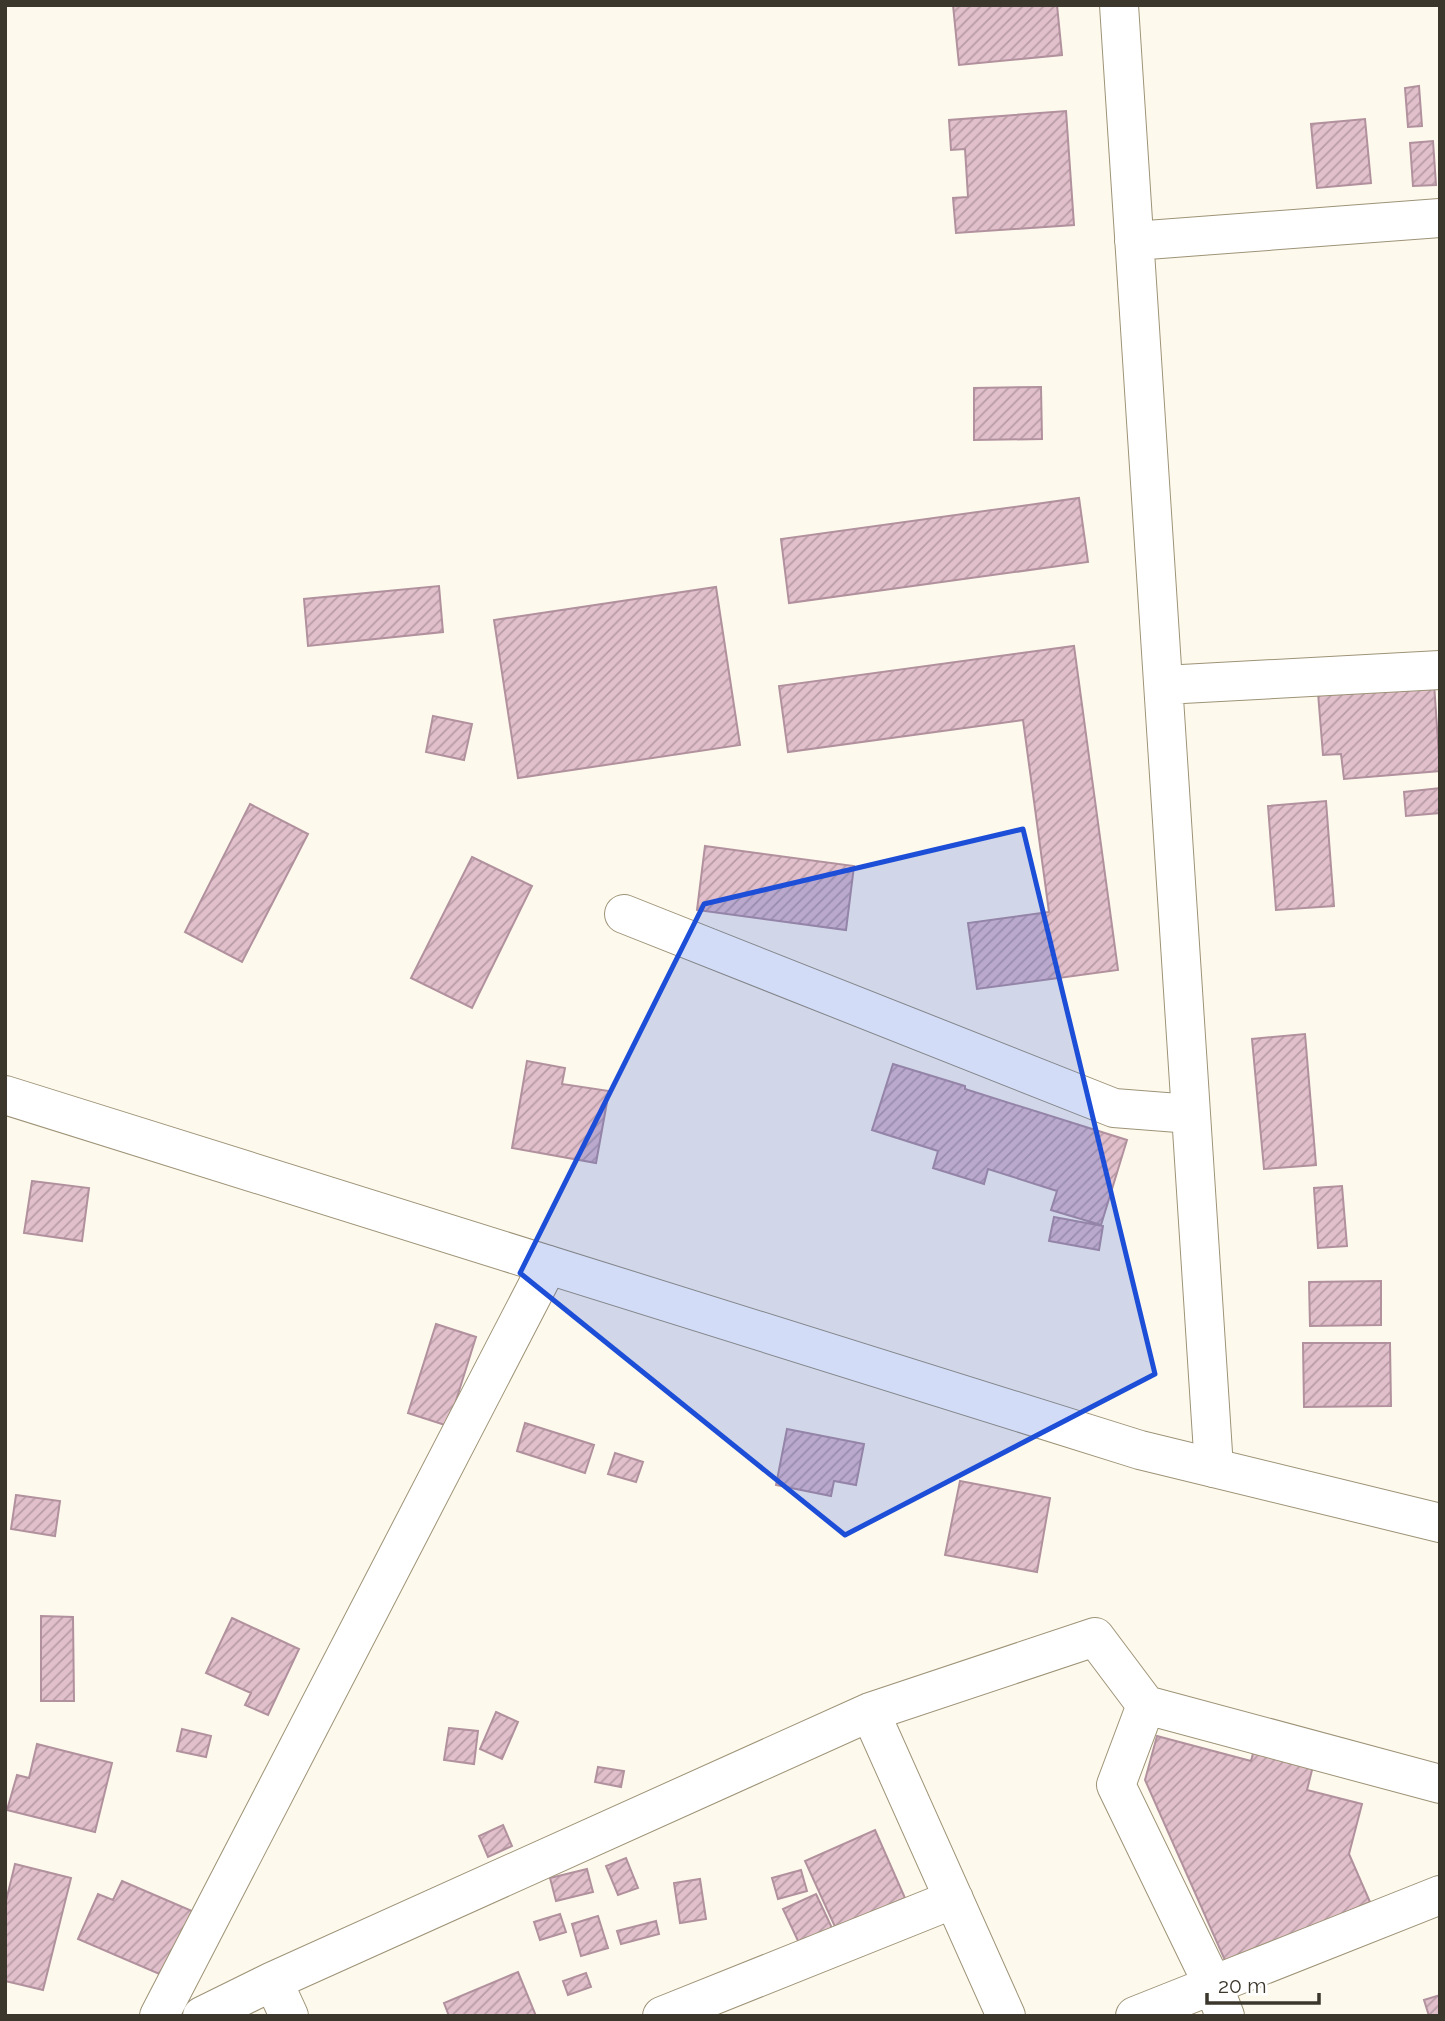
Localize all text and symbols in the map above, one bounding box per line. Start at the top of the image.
scale bar [1207,1962,1319,2006]
text: 20 m [1218,1973,1266,1998]

